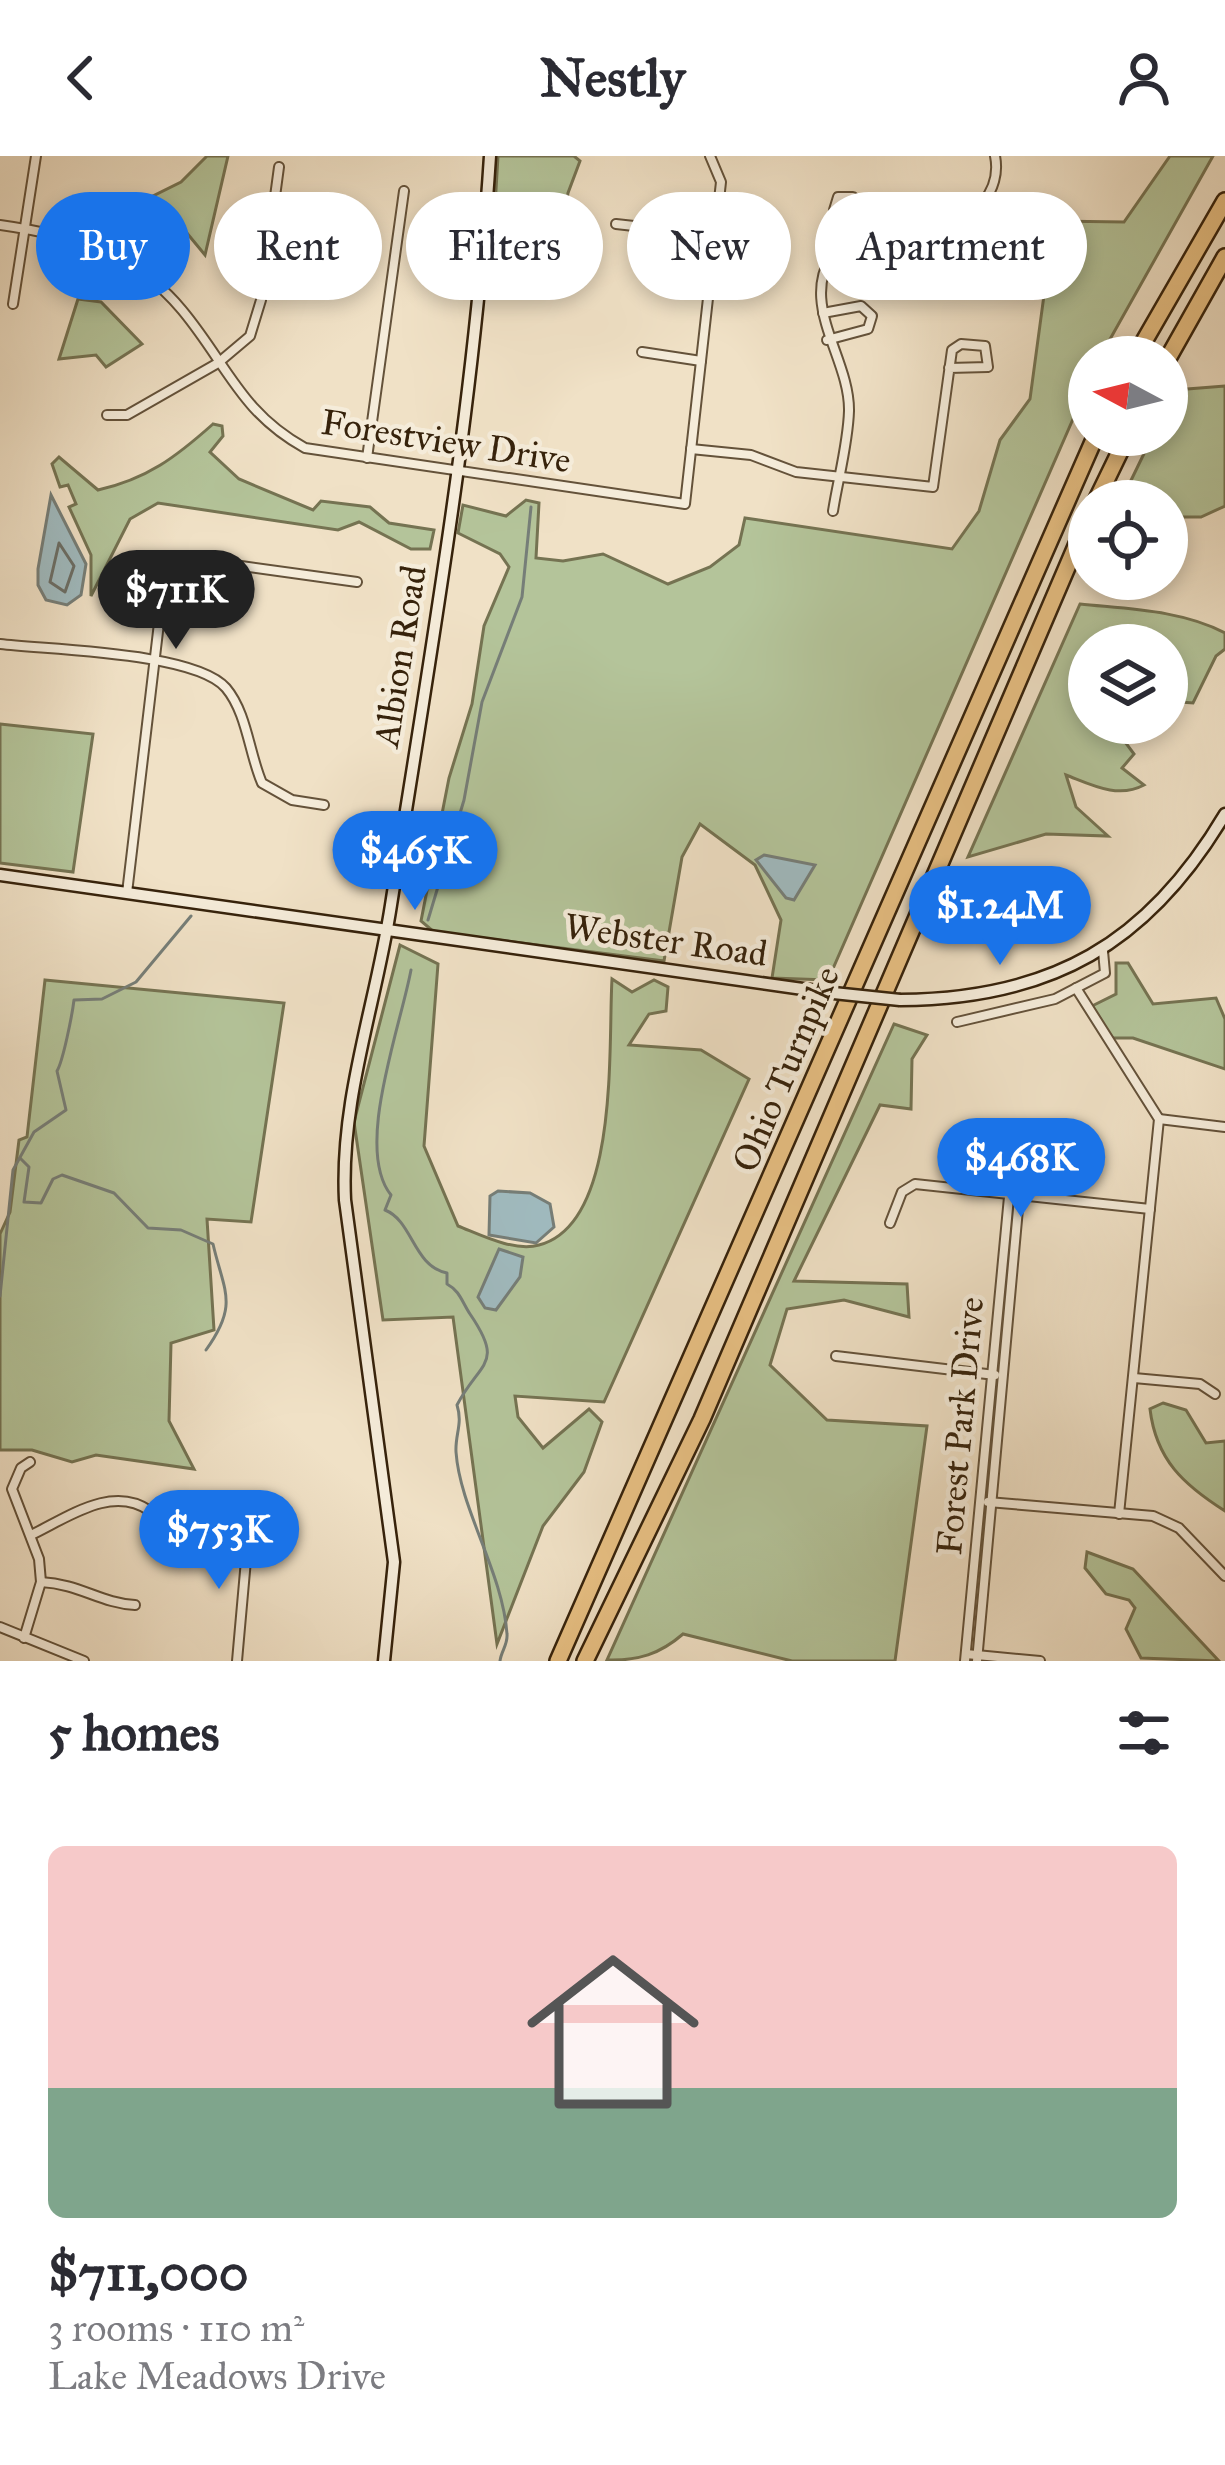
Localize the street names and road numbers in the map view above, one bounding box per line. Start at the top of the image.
street label: Forestview Drive [318,400,574,482]
street label: Albion Road [364,562,436,752]
street label: Webster Road [562,904,770,976]
street label: Ohio Turnpike [723,960,849,1178]
street label: Forest Park Drive [927,1295,993,1557]

